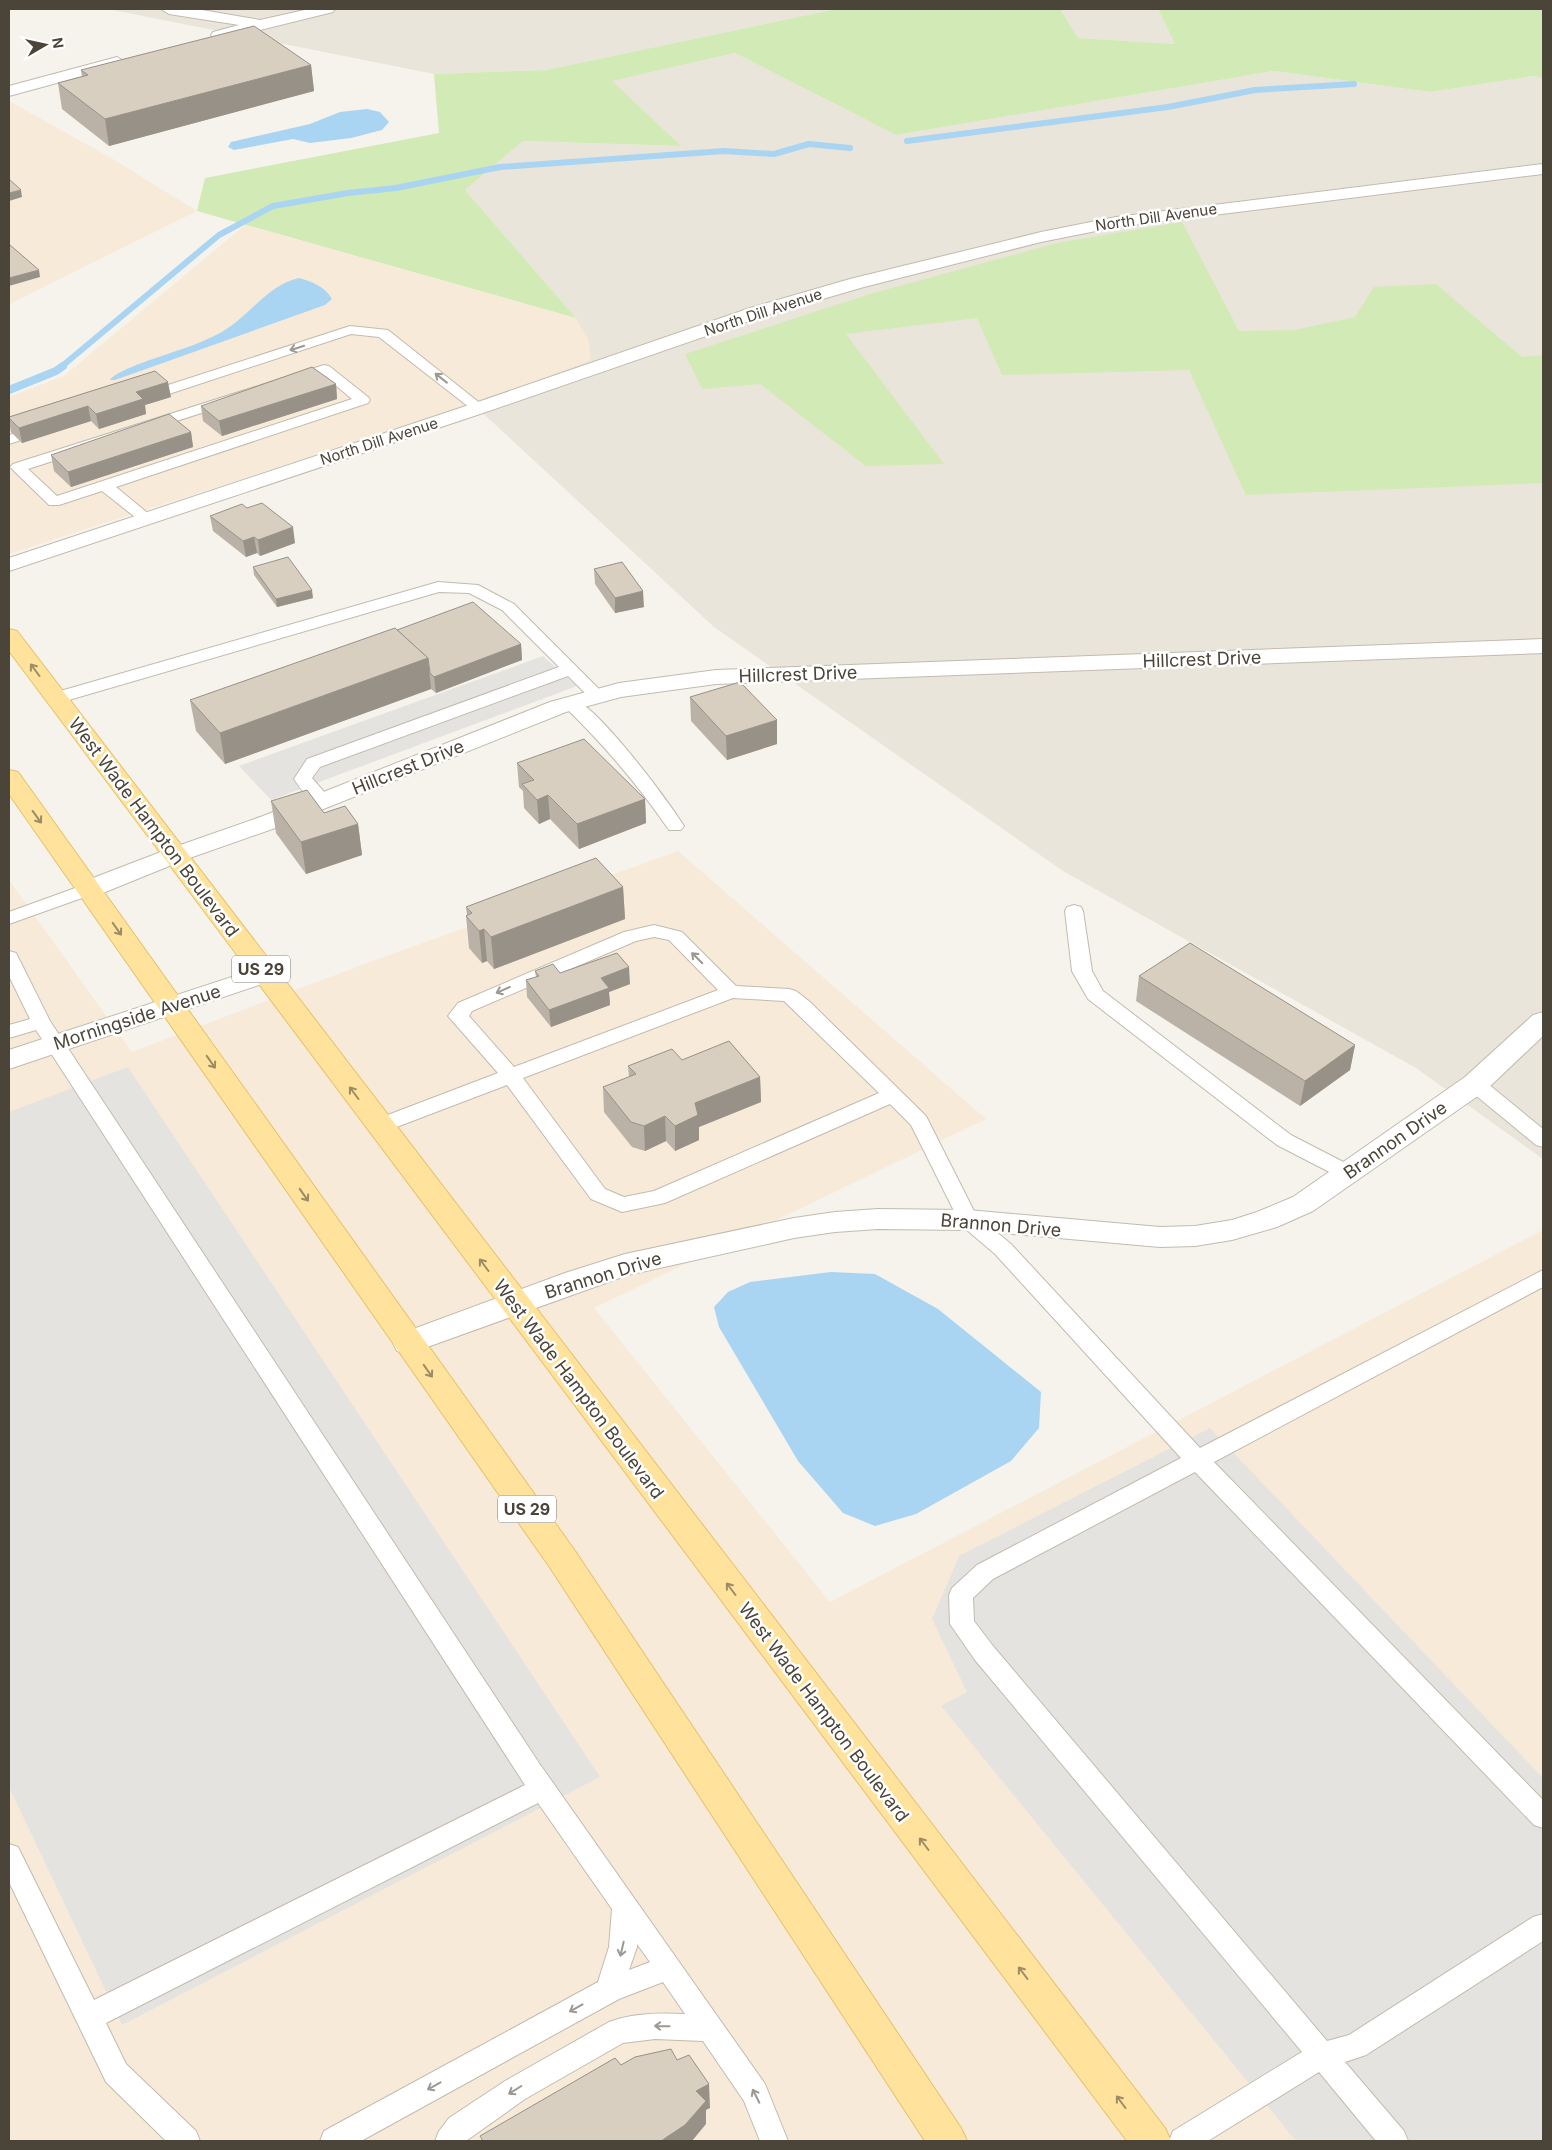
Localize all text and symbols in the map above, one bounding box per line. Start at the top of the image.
north arrow [20,20,70,70]
text: N [49,36,68,49]
street label: North Dill Avenue [1094,199,1218,235]
street label: North Dill Avenue [702,284,824,340]
one-way arrow [289,343,305,353]
one-way arrow [435,373,448,384]
street label: North Dill Avenue [318,413,440,469]
street label: Hillcrest Drive [1142,646,1262,672]
street label: Hillcrest Drive [738,661,858,687]
one-way arrow [30,663,40,677]
street label: West Wade Hampton Boulevard [65,713,243,941]
street label: Hillcrest Drive [349,735,467,799]
one-way arrow [32,809,42,823]
one-way arrow [112,922,122,936]
one-way arrow [690,952,703,964]
road number: US 29 [232,956,290,982]
street label: Morningside Avenue [51,980,223,1054]
one-way arrow [496,986,511,996]
one-way arrow [206,1055,216,1069]
one-way arrow [349,1087,360,1100]
street label: Brannon Drive [1339,1097,1451,1183]
one-way arrow [299,1188,309,1202]
street label: Brannon Drive [940,1209,1062,1241]
street label: Brannon Drive [542,1247,664,1303]
one-way arrow [479,1258,489,1272]
street label: West Wade Hampton Boulevard [490,1275,668,1503]
one-way arrow [423,1364,433,1378]
road number: US 29 [498,1496,556,1522]
one-way arrow [725,1583,736,1596]
street label: West Wade Hampton Boulevard [735,1598,913,1826]
one-way arrow [919,1838,930,1851]
one-way arrow [617,1941,626,1957]
one-way arrow [1018,1966,1028,1980]
one-way arrow [569,2003,584,2013]
one-way arrow [654,2021,670,2031]
one-way arrow [427,2082,442,2091]
one-way arrow [509,2086,523,2096]
one-way arrow [751,2089,761,2104]
one-way arrow [1116,2095,1126,2109]

